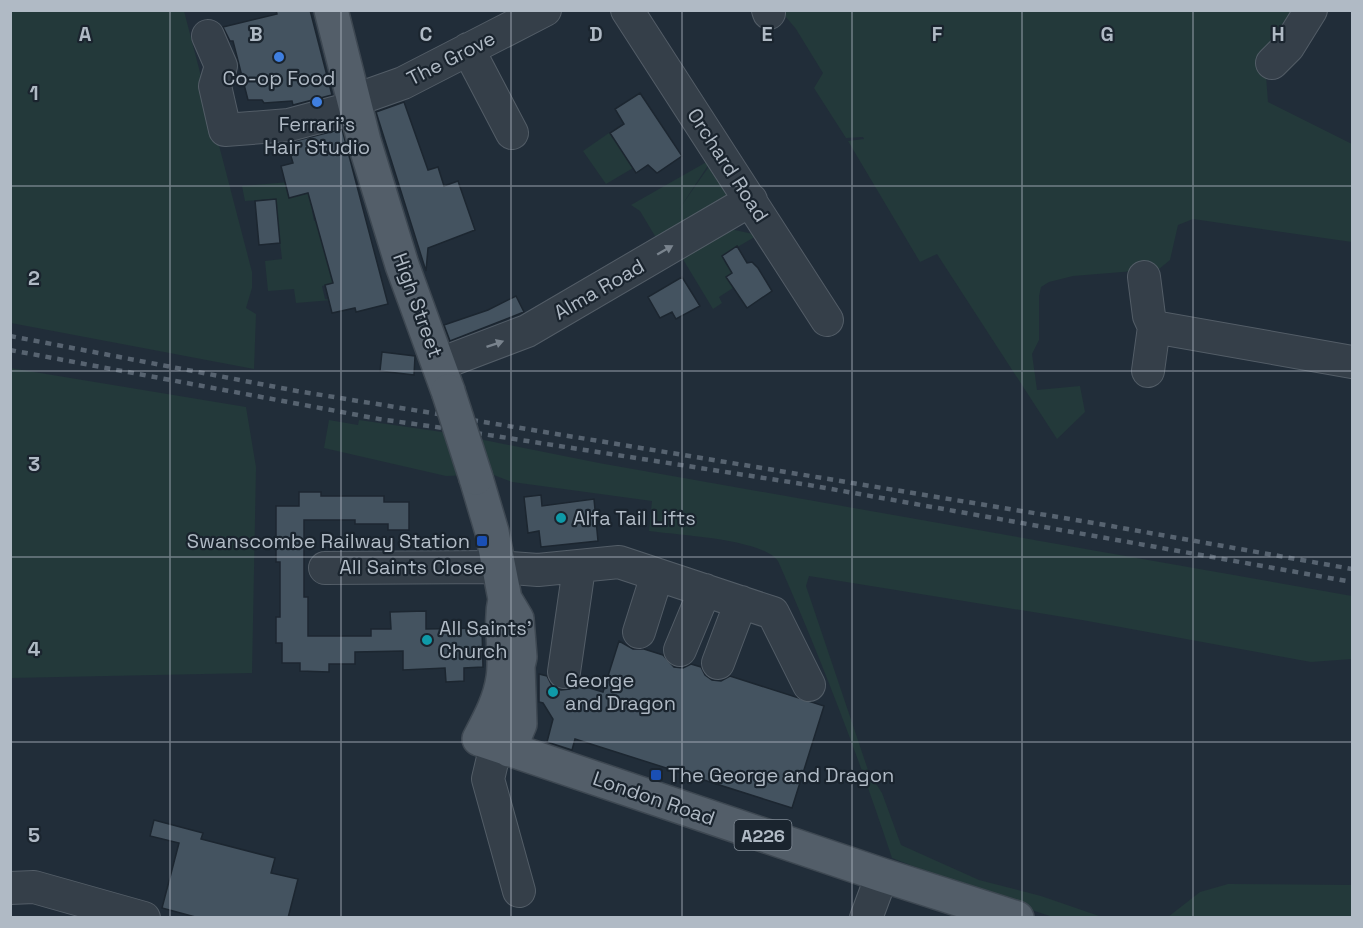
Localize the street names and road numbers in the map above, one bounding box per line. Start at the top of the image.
street label: The Grove [403,25,499,91]
street label: Orchard Road [682,103,774,227]
street label: High Street [387,249,449,361]
street label: Alma Road [549,253,649,325]
street label: All Saints Close [339,554,485,580]
street label: London Road [590,765,718,831]
road number: A226 [734,820,792,850]

